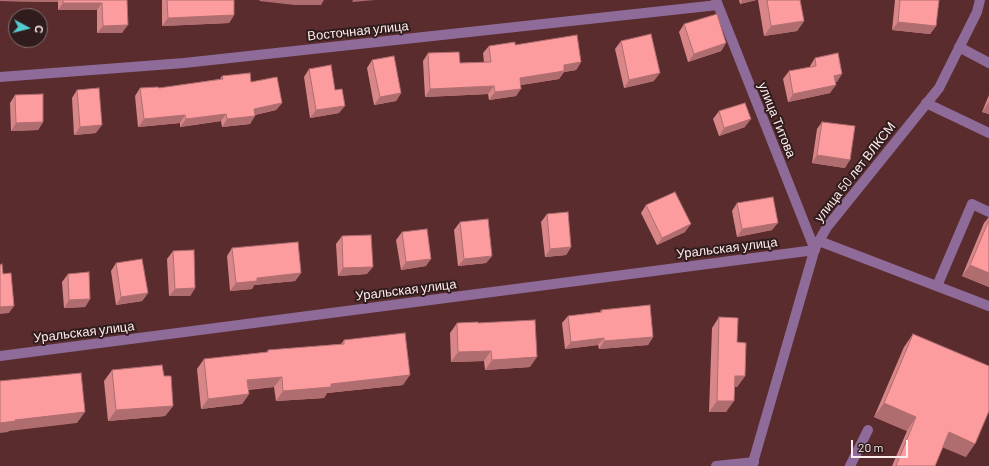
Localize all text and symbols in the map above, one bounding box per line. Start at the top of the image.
north arrow [8,8,48,48]
street label: Восточная улица [307,18,409,44]
text: С [32,25,46,34]
street label: улица Титова [755,80,799,160]
street label: улица 50 лет ВЛКСМ [811,119,899,225]
street label: Уральская улица [676,234,778,262]
street label: Уральская улица [355,276,457,304]
street label: Уральская улица [33,318,135,346]
scale bar [853,432,910,458]
text: 20 m [858,440,884,454]

